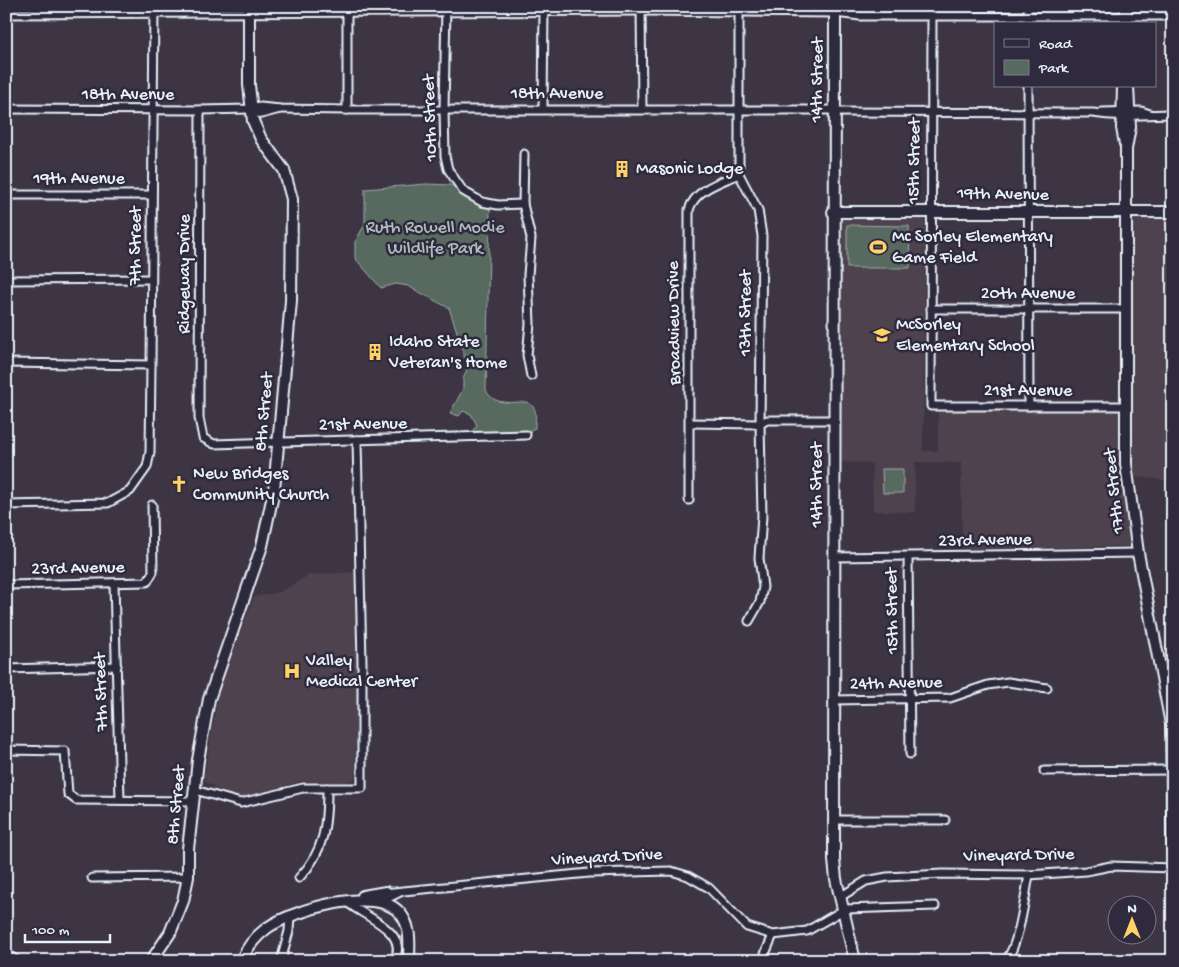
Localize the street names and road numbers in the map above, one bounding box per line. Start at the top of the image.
street label: 14th Street [807,36,829,124]
street label: 10th Street [419,73,443,163]
street label: 18th Avenue [510,84,604,105]
street label: 18th Avenue [81,85,175,106]
street label: 15th Street [904,116,926,205]
street label: 19th Avenue [32,169,126,190]
street label: 19th Avenue [956,184,1050,206]
street label: 7th Street [126,205,147,286]
street label: Ridgeway Drive [175,213,196,334]
street label: Broadview Drive [663,260,687,386]
street label: 13th Street [736,268,757,357]
street label: 20th Avenue [981,284,1076,305]
street label: 8th Street [251,370,279,452]
street label: 21st Avenue [984,381,1073,402]
street label: 21st Avenue [319,414,408,436]
street label: 14th Street [807,441,828,529]
street label: 17th Street [1100,446,1130,536]
street label: 23rd Avenue [938,530,1033,552]
street label: 23rd Avenue [31,558,126,580]
street label: 15th Street [882,566,904,655]
street label: 7th Street [90,651,114,733]
street label: 24th Avenue [849,673,943,695]
street label: 8th Street [163,763,191,845]
street label: Vineyard Drive [550,845,664,871]
street label: Vineyard Drive [962,845,1075,867]

